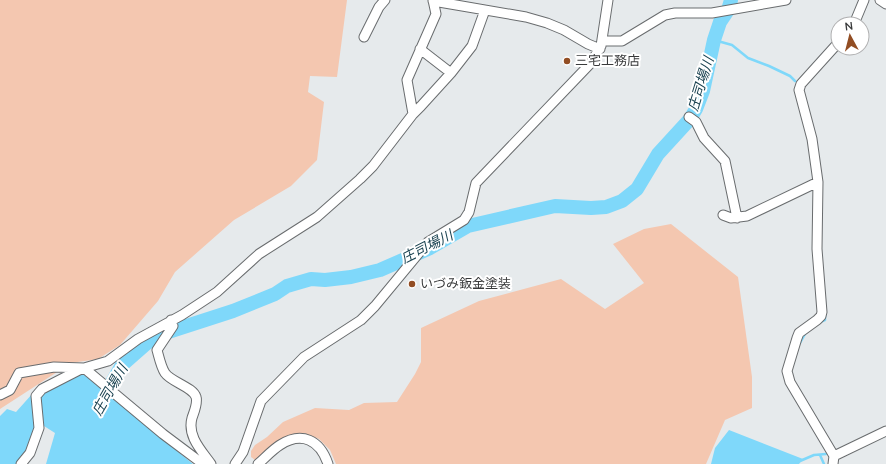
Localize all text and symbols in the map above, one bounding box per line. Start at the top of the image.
north arrow [830,16,870,56]
text: N [844,19,854,35]
place label: 三宅工務店 [575,52,640,70]
water label: 庄司場川 [684,53,719,114]
marker: 三宅工務店 [562,56,572,66]
water label: 庄司場川 [398,225,458,268]
place label: いづみ鈑金塗装 [420,275,511,293]
marker: いづみ鈑金塗装 [407,279,417,289]
water label: 庄司場川 [88,359,133,419]

